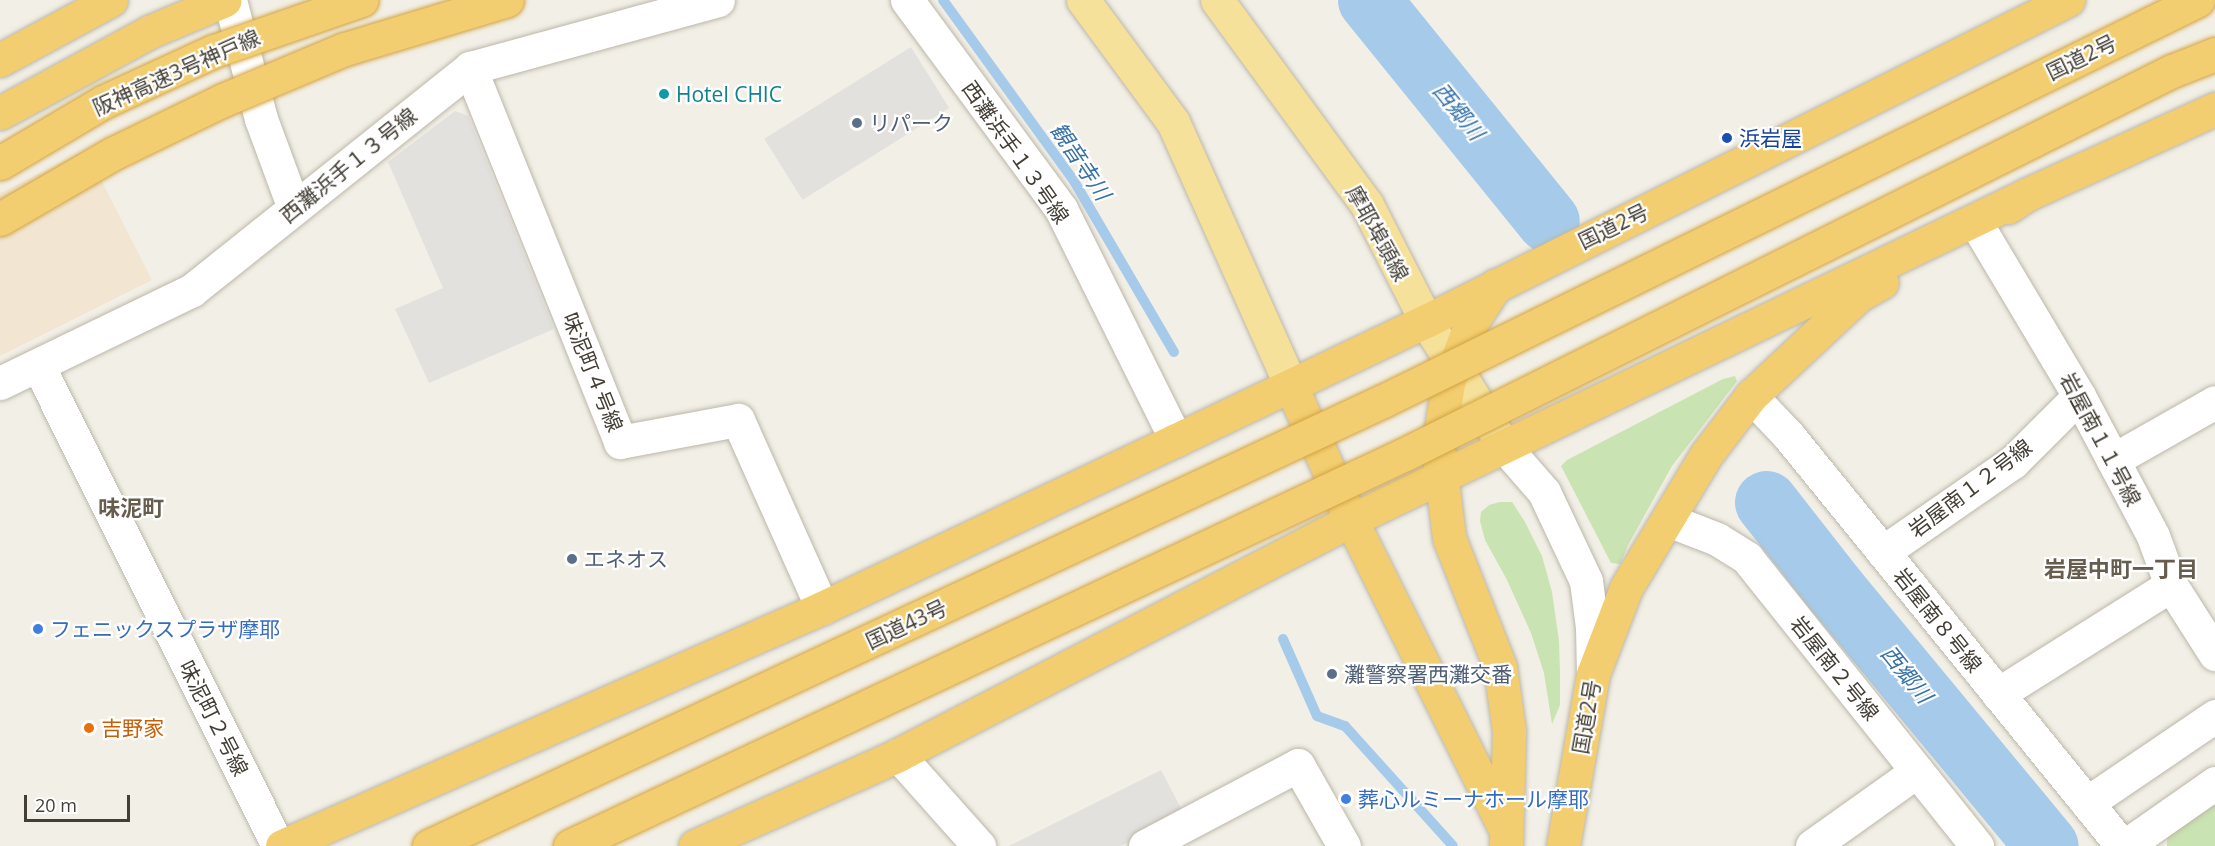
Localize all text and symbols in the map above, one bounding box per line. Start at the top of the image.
street label: 阪神高速3号神戸線 [89,24,263,120]
street label: 国道2号 [2042,29,2120,85]
street label: 西灘浜手１３号線 [957,76,1075,228]
water label: 西郷川 [1428,77,1490,145]
place label: Hotel CHIC [676,81,782,107]
marker: Hotel CHIC [657,87,671,101]
street label: 西灘浜手１３号線 [275,102,421,228]
place label: リパーク [869,110,953,136]
marker: リパーク [850,116,864,130]
water label: 観音寺川 [1045,117,1117,205]
place label: 浜岩屋 [1739,125,1802,151]
marker: 浜岩屋 [1720,131,1734,145]
street label: 摩耶埠頭線 [1342,181,1414,285]
street label: 国道2号 [1574,198,1652,254]
street label: 味泥町４号線 [558,309,628,435]
street label: 岩屋南１１号線 [2055,368,2147,510]
street label: 岩屋南１２号線 [1904,434,2036,542]
district label: 味泥町 [98,495,164,521]
place label: エネオス [584,546,668,572]
marker: エネオス [565,552,579,566]
district label: 岩屋中町一丁目 [2044,556,2198,582]
street label: 岩屋南８号線 [1889,563,1987,677]
street label: 国道43号 [861,594,951,654]
street label: 岩屋南２号線 [1786,611,1884,725]
place label: フェニックスプラザ摩耶 [50,616,281,642]
marker: フェニックスプラザ摩耶 [31,622,45,636]
water label: 西郷川 [1876,640,1938,708]
street label: 味泥町２号線 [174,656,254,780]
place label: 灘警察署西灘交番 [1344,661,1512,687]
marker: 灘警察署西灘交番 [1325,667,1339,681]
street label: 国道2号 [1567,678,1605,756]
place label: 吉野家 [101,715,164,741]
marker: 吉野家 [82,721,96,735]
scale bar [27,783,134,821]
place label: 葬心ルミーナホール摩耶 [1358,786,1589,812]
marker: 葬心ルミーナホール摩耶 [1339,792,1353,806]
text: 20 m [35,793,77,817]

